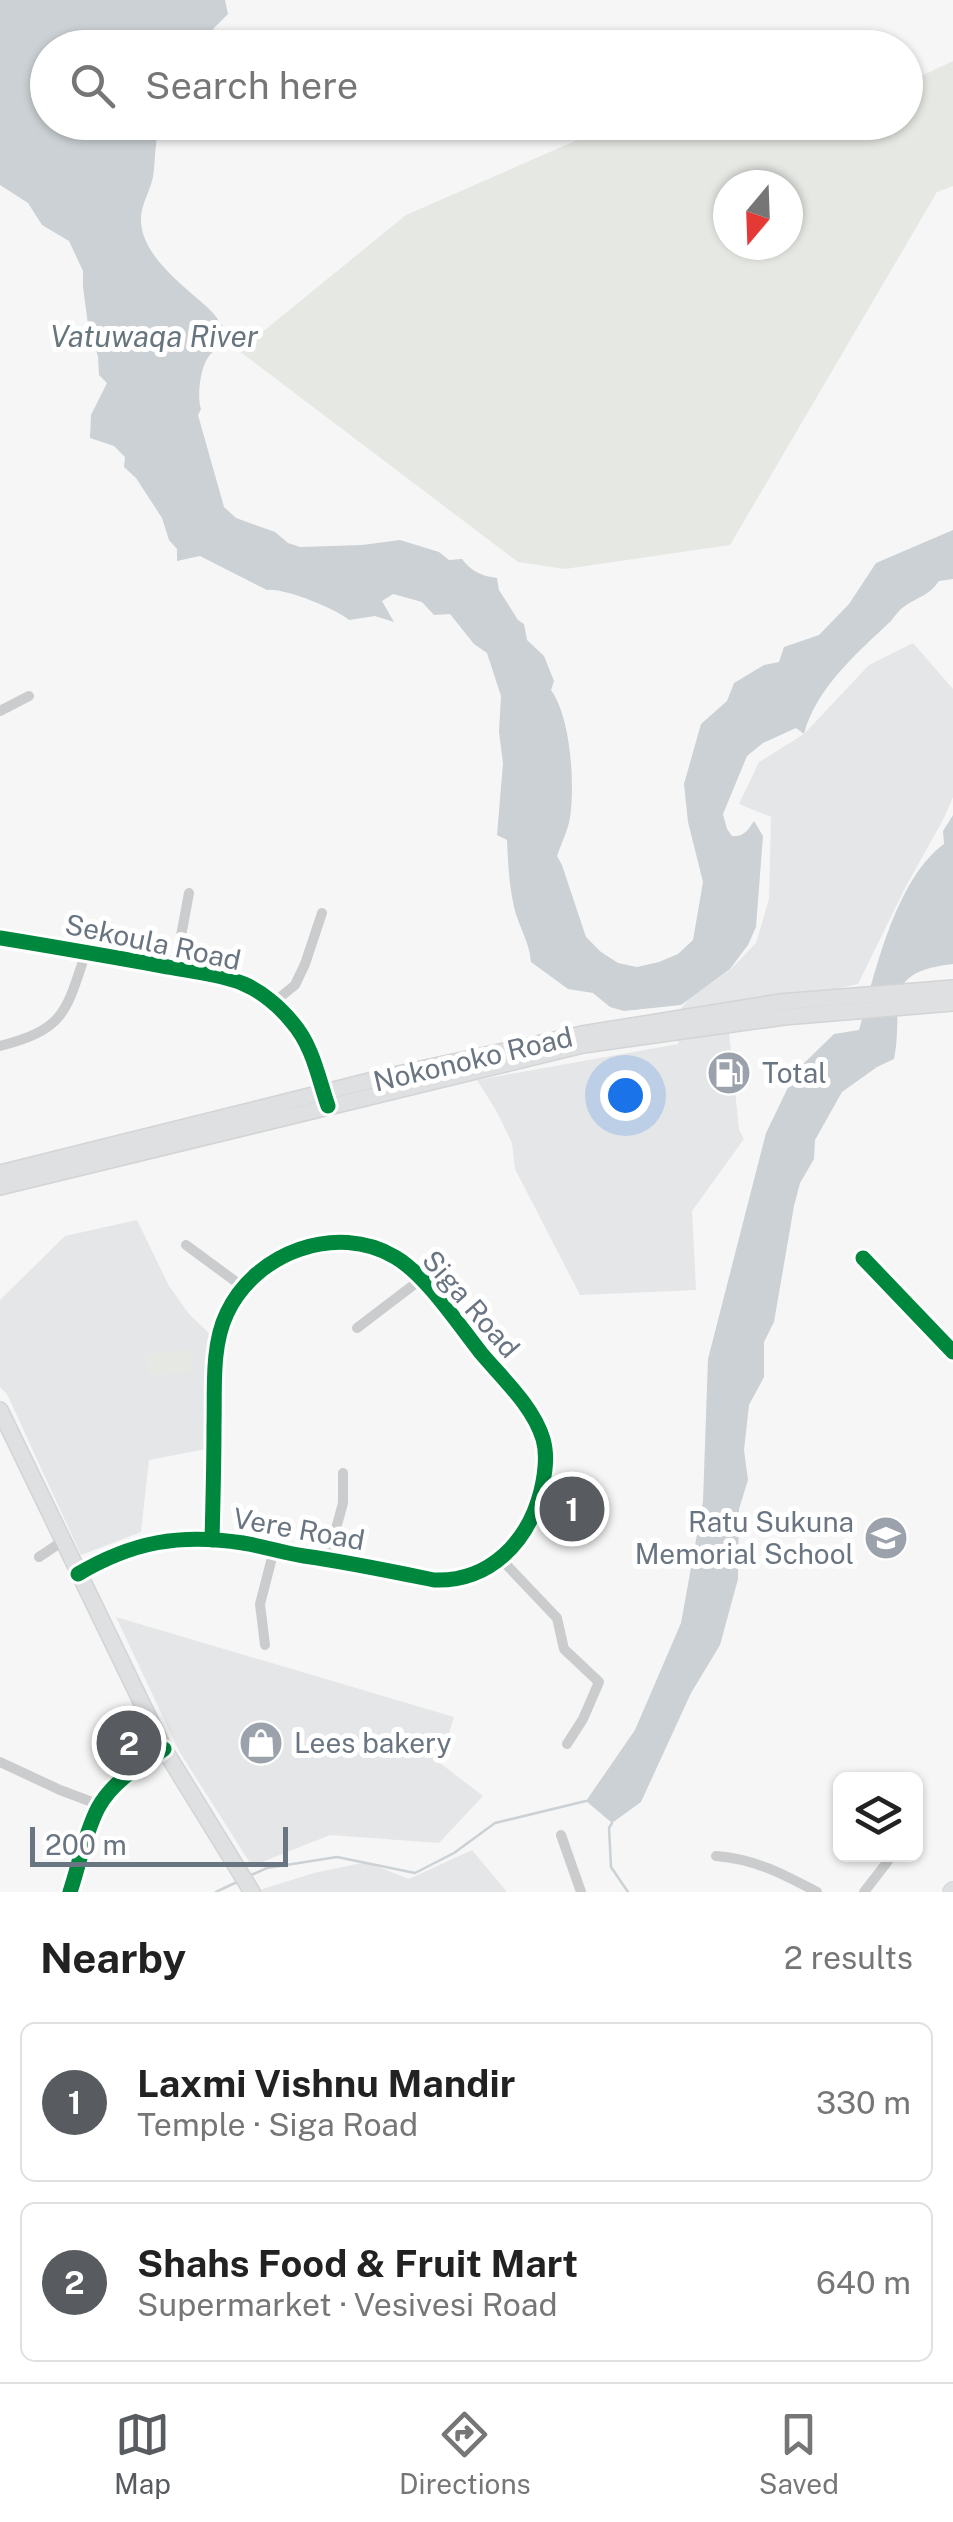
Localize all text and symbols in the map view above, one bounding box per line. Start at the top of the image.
search box [30,30,923,140]
icon: search [65,58,120,113]
text: Search here [145,63,358,108]
north arrow [713,170,803,260]
water label: Vatuwaqa River [50,318,259,354]
street label: Sekoula Road [62,907,244,976]
street label: Nokonoko Road [370,1020,576,1097]
fuel station icon: Total [706,1050,752,1096]
place label: Total [762,1056,827,1089]
your location [600,1070,651,1121]
street label: Siga Road [416,1243,527,1364]
pin: 1 [540,1472,604,1546]
street label: Vere Road [231,1501,367,1556]
place label: Ratu Sukuna Memorial School [635,1505,854,1570]
school or university icon: Ratu Sukuna Memorial School [863,1515,909,1561]
pin: 2 [96,1706,162,1780]
shop icon: Lees bakery [238,1720,284,1766]
place label: Lees bakery [294,1726,451,1759]
map controls [833,1772,923,1862]
button: layers [833,1772,923,1862]
scale bar [30,1822,288,1866]
text: 200 m [45,1828,127,1861]
text: Nearby [40,1933,186,1982]
text: 2 results [784,1939,913,1976]
text: Laxmi Vishnu Mandir [137,2061,516,2106]
text: 1 [68,2084,81,2121]
text: 330 m [816,2084,911,2121]
text: Temple · Siga Road [137,2106,418,2143]
text: Shahs Food & Fruit Mart [137,2241,578,2286]
text: 2 [64,2264,85,2301]
text: 640 m [816,2264,911,2301]
text: Supermarket · Vesivesi Road [137,2286,557,2323]
tab: Map [114,2407,171,2500]
tab: Directions [399,2407,531,2500]
tab: Saved [759,2407,839,2500]

